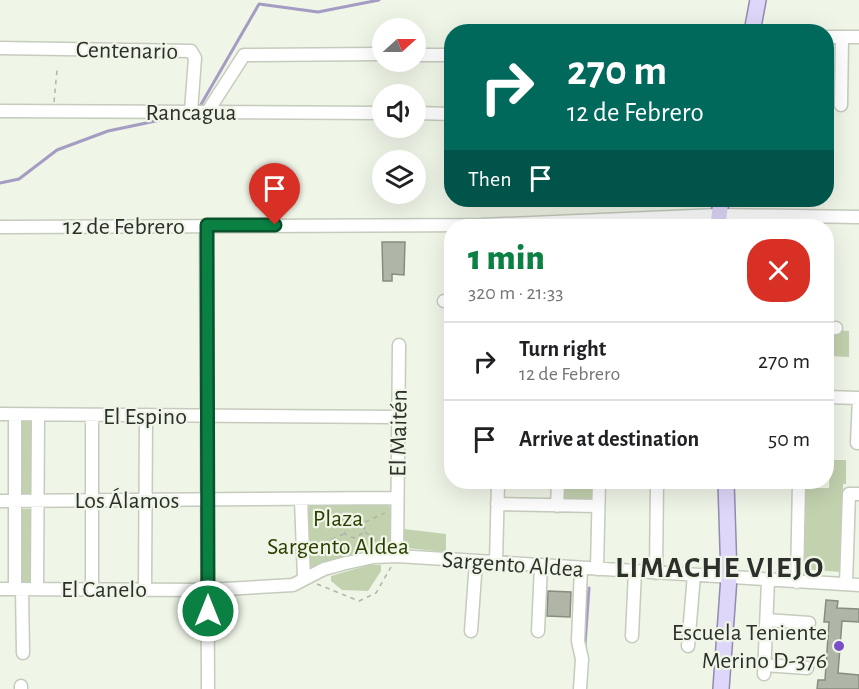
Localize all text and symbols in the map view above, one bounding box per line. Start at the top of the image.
north arrow [372,18,426,72]
map controls [372,18,426,204]
street label: Centenario [76,38,178,64]
icon: right [468,48,546,126]
text: 270 m [567,50,667,92]
button: sound [372,84,426,138]
text: 12 de Febrero [567,99,704,126]
street label: Rancagua [145,101,237,125]
button: layers [372,150,426,204]
icon: arrive [524,162,557,195]
pin [249,163,300,225]
text: Then [468,168,512,190]
icon: arrive [258,172,291,205]
street label: 12 de Febrero [63,215,185,239]
button: close [747,239,810,302]
text: 1 min [468,240,545,276]
text: 320 m · 21:33 [468,283,563,303]
text: Turn right [519,338,606,360]
icon: right [468,345,501,378]
text: 270 m [758,350,810,372]
text: 12 de Febrero [519,364,620,384]
street label: El Maitén [386,389,412,477]
street label: El Espino [103,405,187,429]
icon: arrive [468,423,501,456]
text: Arrive at destination [519,428,699,450]
text: 50 m [768,428,810,450]
street label: Los Álamos [75,487,179,513]
park label: Plaza Sargento Aldea [267,507,409,559]
street label: Sargento Aldea [441,548,585,582]
district label: LIMACHE VIEJO [615,553,825,583]
street label: El Canelo [61,578,147,602]
position arrow [176,579,240,643]
place label: Escuela Teniente Merino D-376 [672,621,827,673]
marker: Escuela Teniente Merino D-376 [832,639,846,653]

